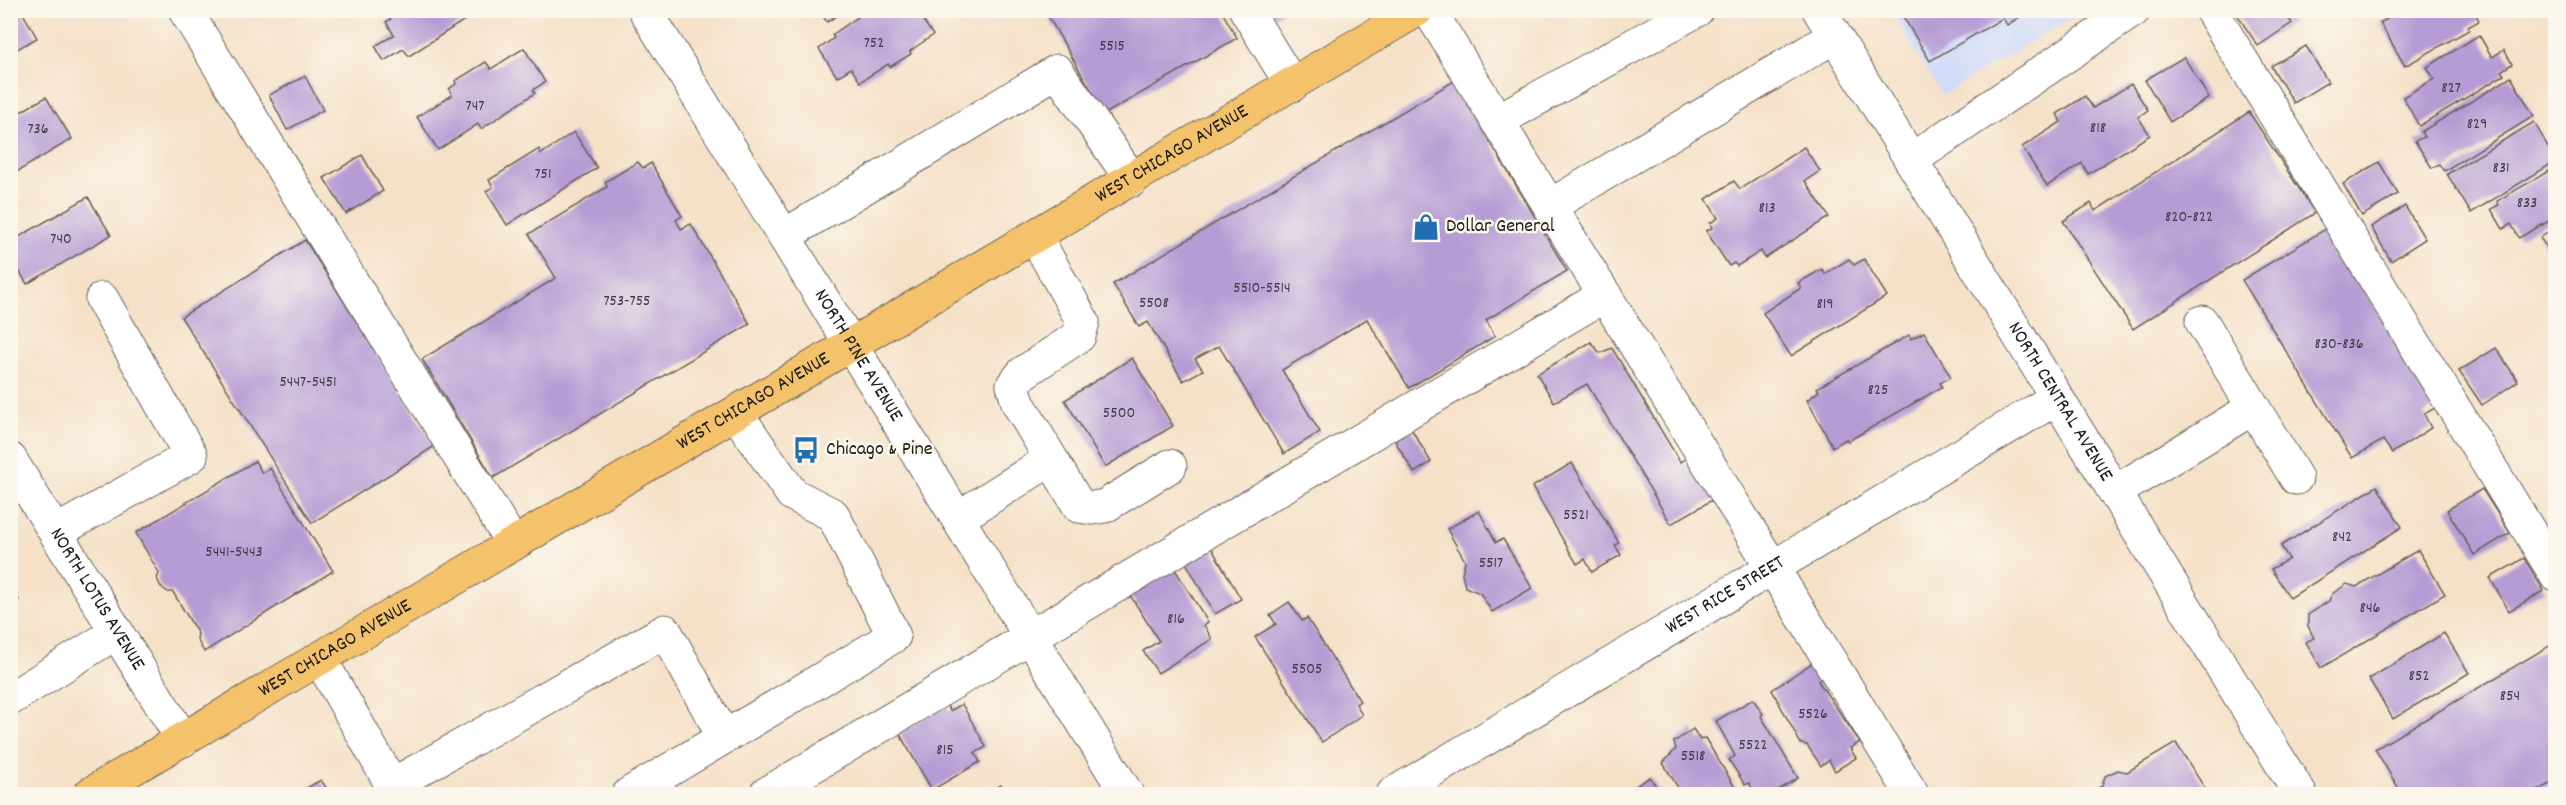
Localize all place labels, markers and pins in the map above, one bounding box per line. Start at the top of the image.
shop icon: Dollar General [1411,212,1441,242]
place label: Dollar General [1446,213,1555,241]
bus stop icon: Chicago & Pine [791,435,821,465]
place label: Chicago & Pine [826,436,933,464]

